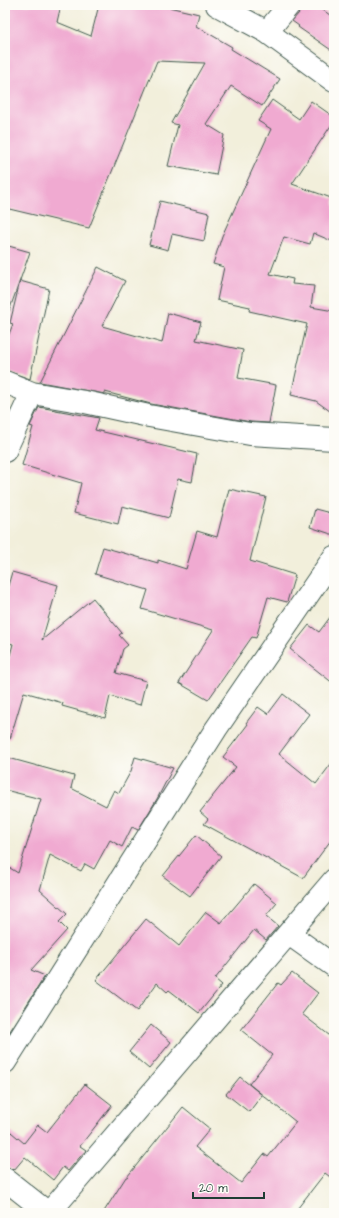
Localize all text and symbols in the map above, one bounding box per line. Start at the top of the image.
scale bar [193,1174,264,1200]
text: 20 m [199,1180,228,1197]

